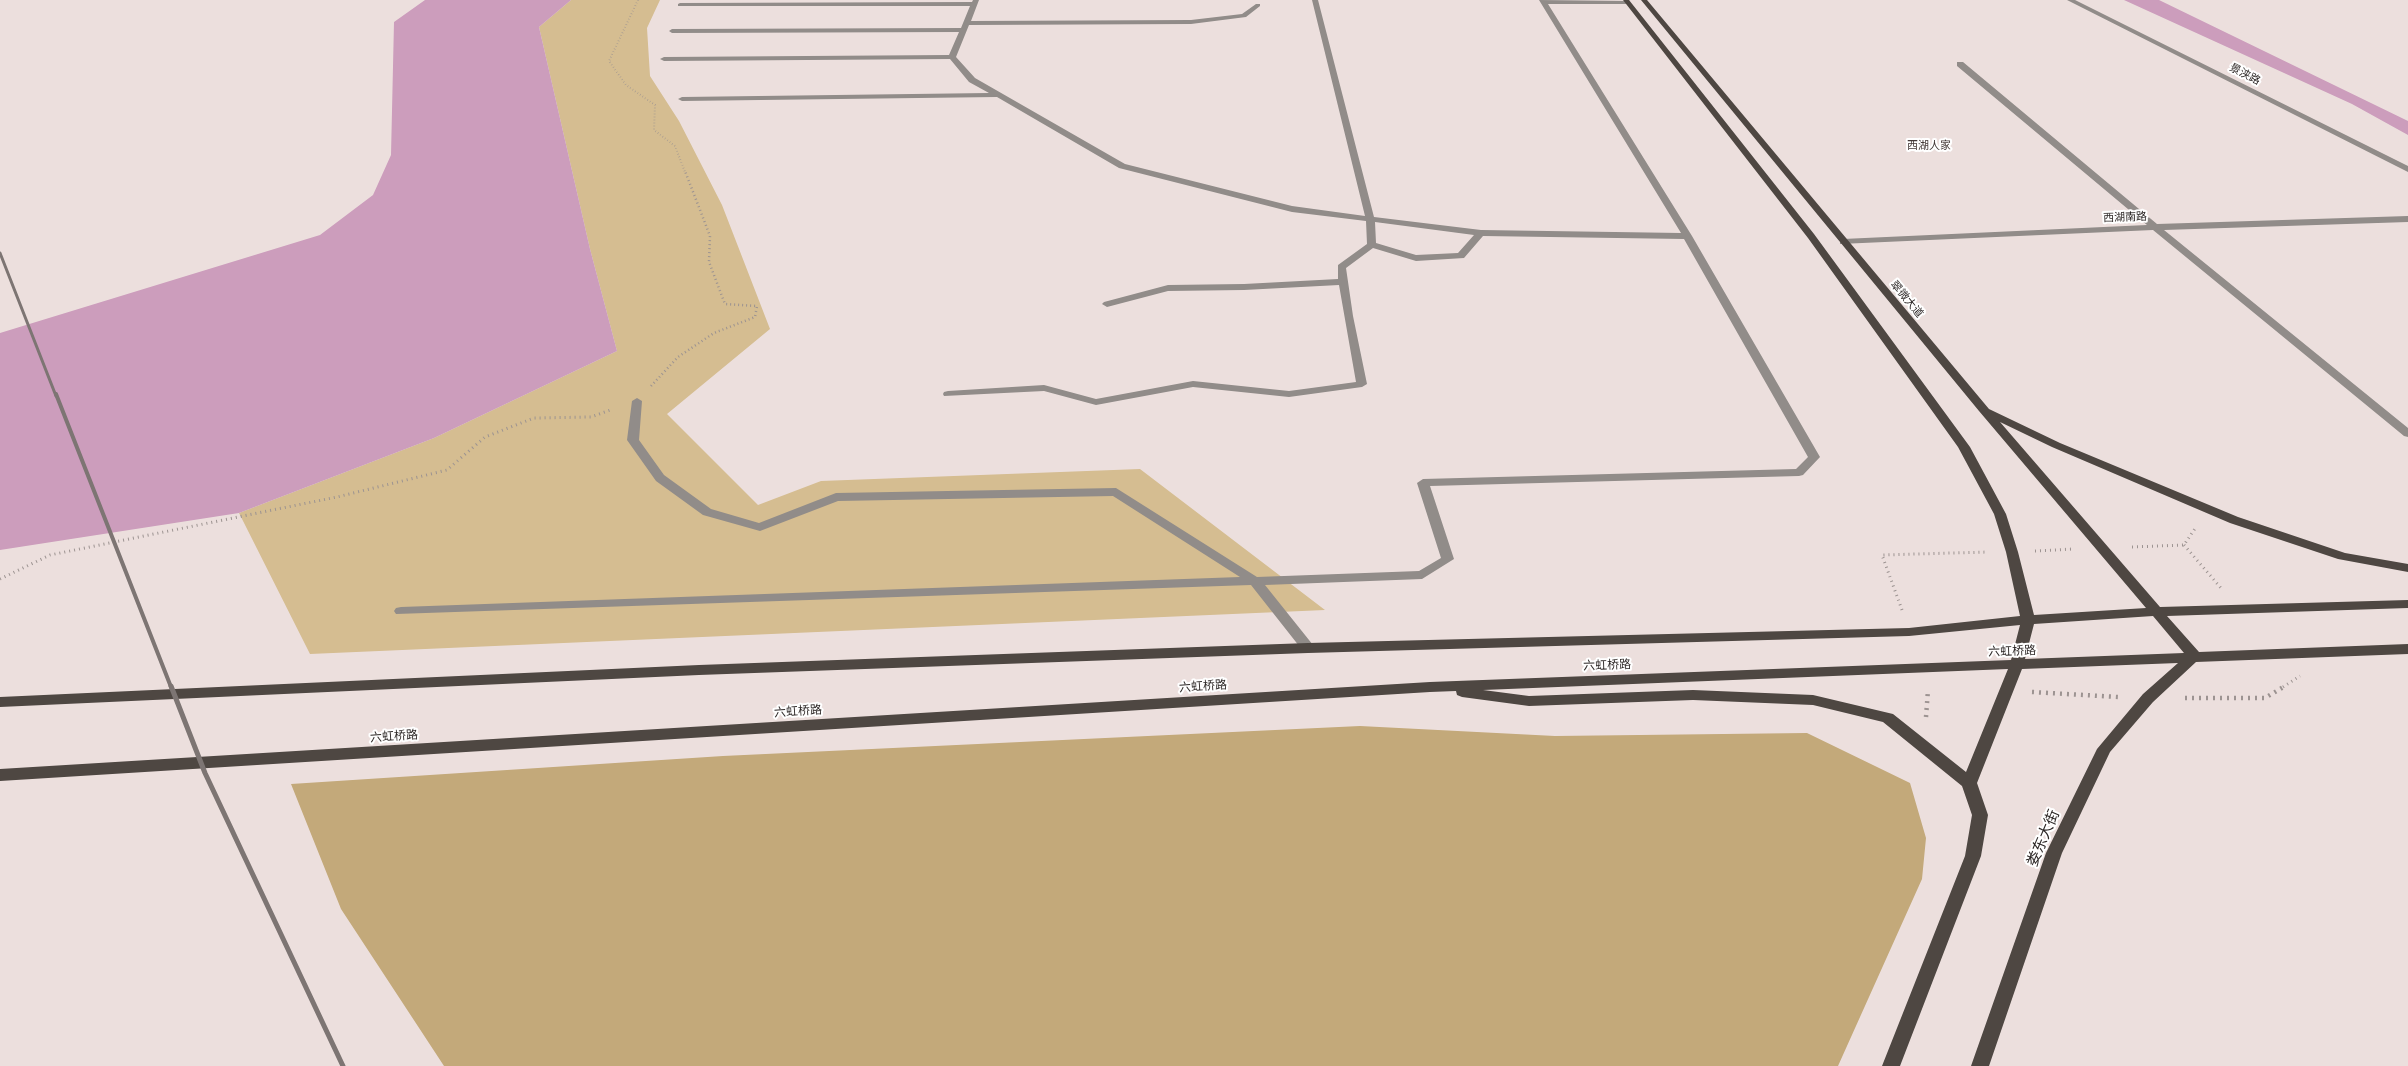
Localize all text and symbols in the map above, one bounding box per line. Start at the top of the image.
street label: 景浃路 [2227,61,2263,87]
district label: 西湖人家 [1907,138,1951,152]
street label: 西湖南路 [2103,210,2147,224]
street label: 翠微大道 [1888,278,1926,320]
street label: 六虹桥路 [1988,643,2036,659]
street label: 六虹桥路 [1583,657,1631,673]
street label: 六虹桥路 [1179,677,1227,695]
street label: 六虹桥路 [774,702,822,720]
street label: 六虹桥路 [370,727,418,745]
street label: 娄东大街 [2023,807,2063,869]

